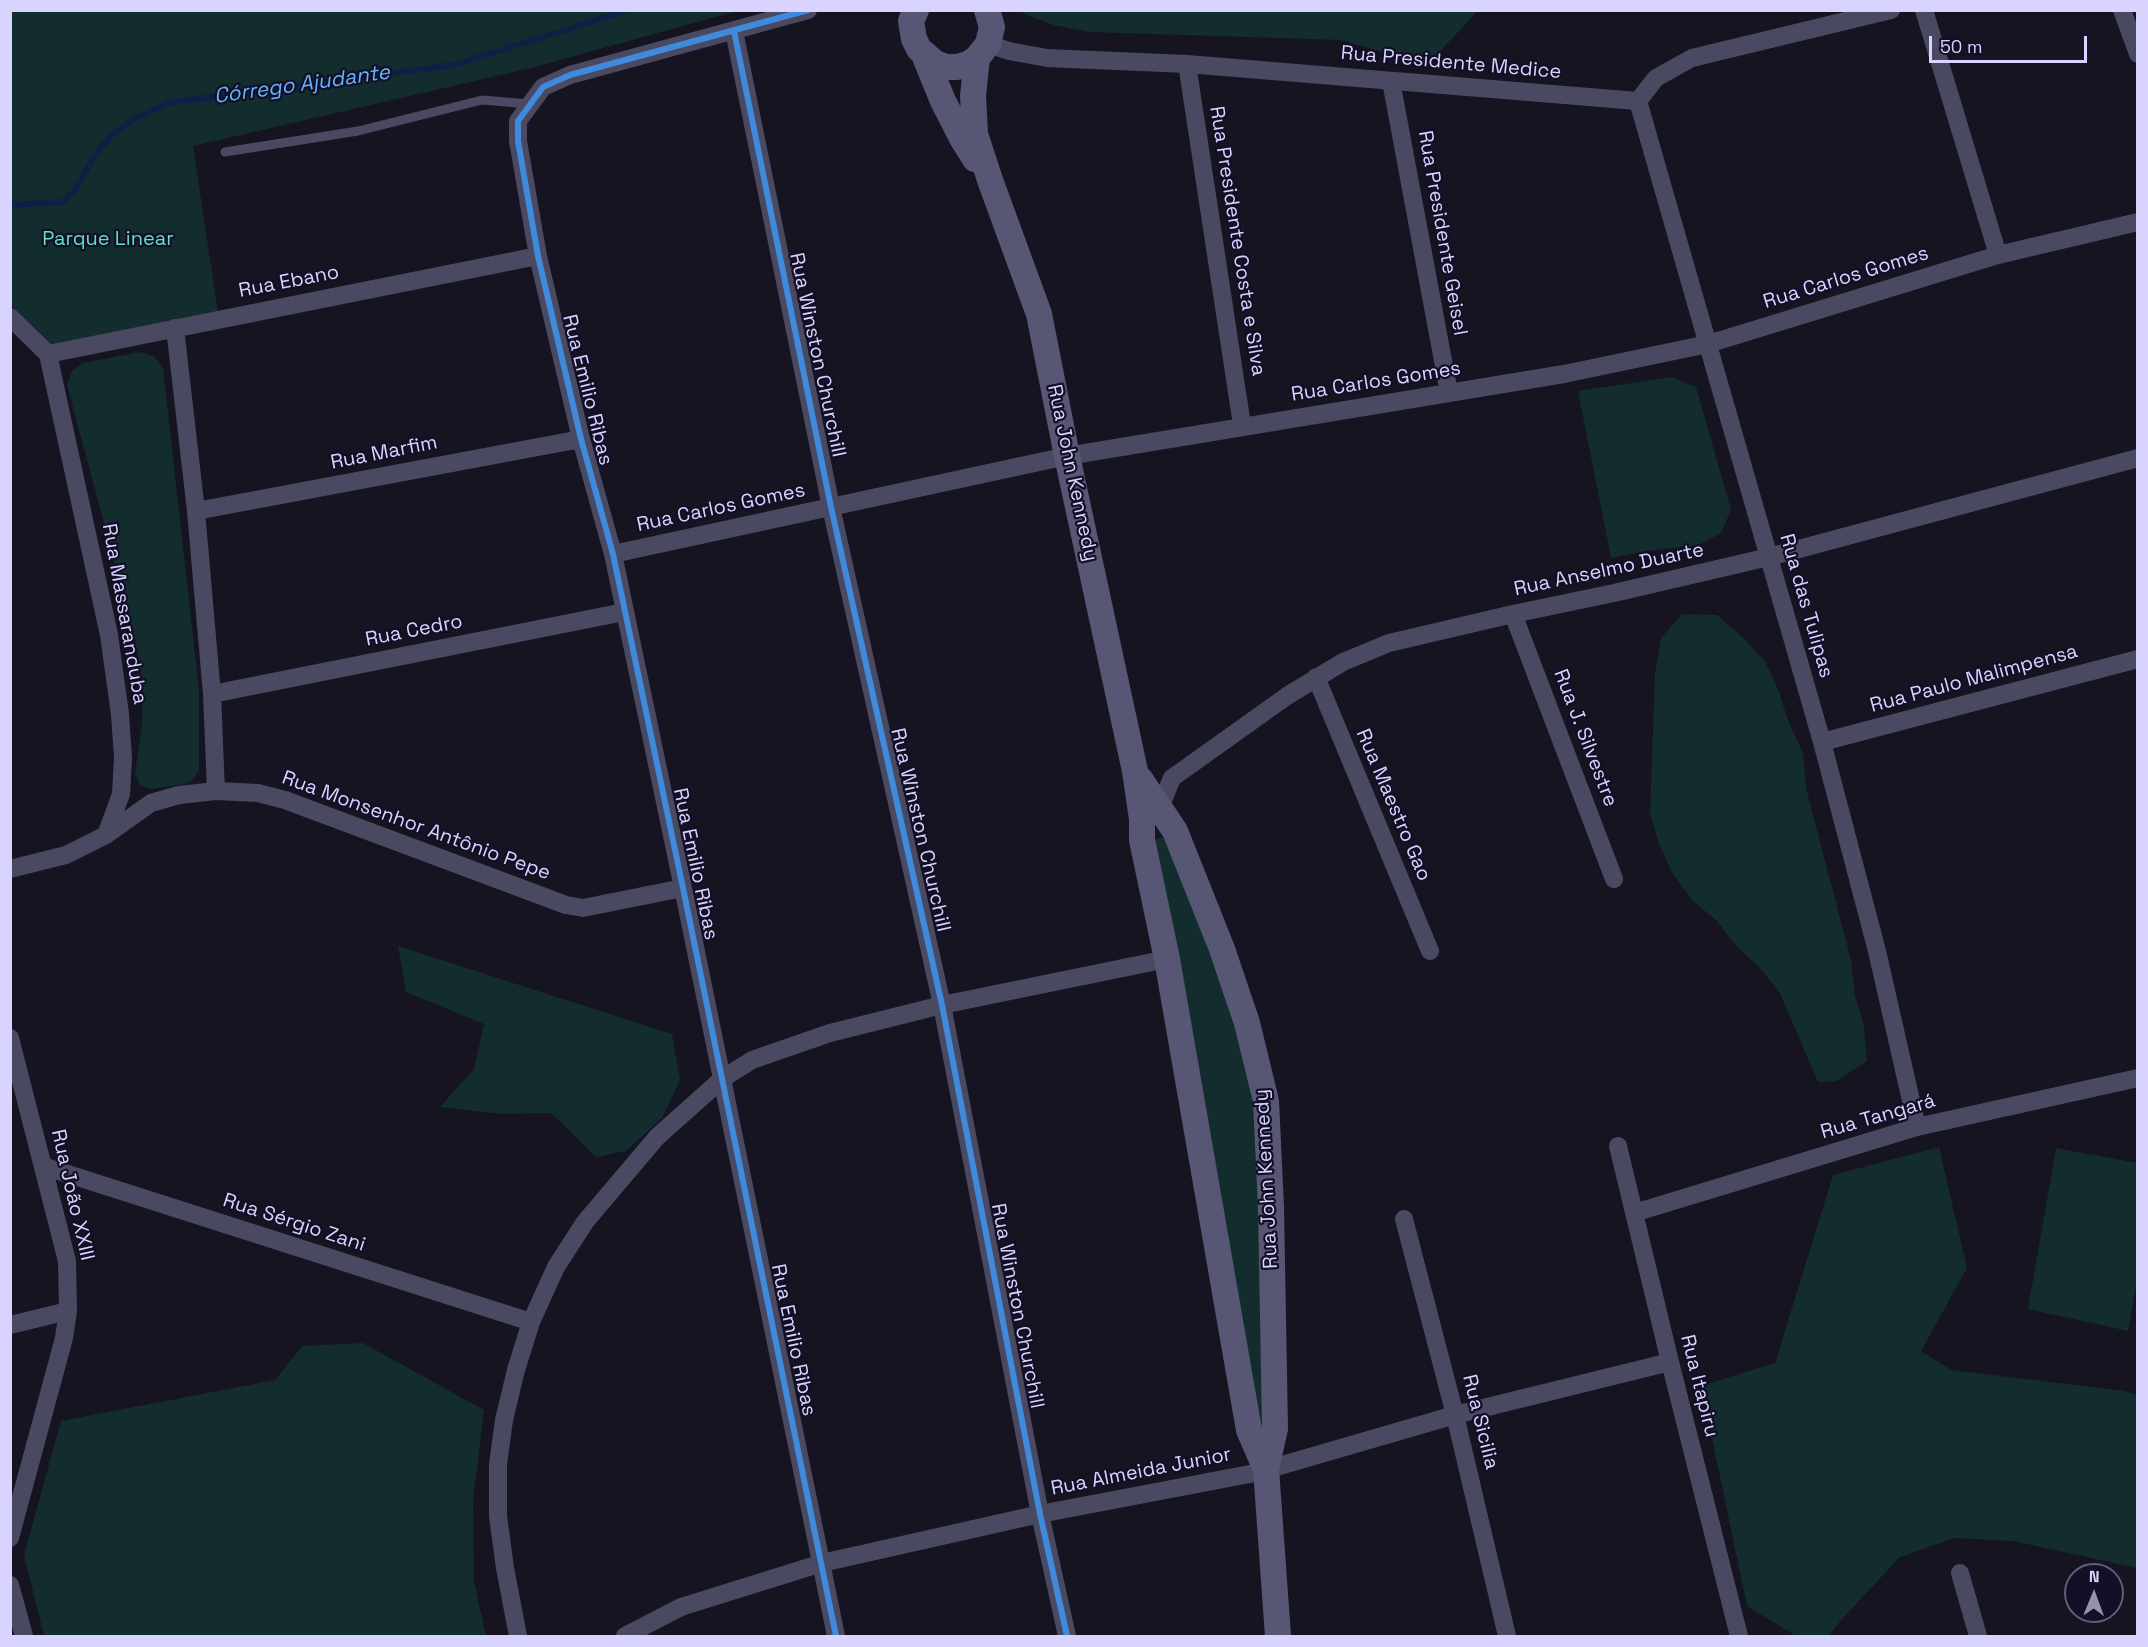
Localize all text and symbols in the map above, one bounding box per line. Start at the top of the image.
scale bar [1932,24,2090,62]
text: 50 m [1940,35,1982,58]
street label: Rua Presidente Medice [1340,41,1562,85]
water label: Córrego Ajudante [212,60,392,110]
street label: Rua Presidente Costa e Silva [1204,104,1270,378]
street label: Rua Presidente Geisel [1412,129,1472,337]
park label: Parque Linear [42,228,174,252]
street label: Rua Carlos Gomes [1761,241,1931,315]
street label: Rua Winston Churchill [784,251,850,459]
street label: Rua Ebano [237,261,341,303]
street label: Rua Emilio Ribas [557,312,617,468]
street label: Rua Carlos Gomes [1289,357,1463,407]
street label: Rua John Kennedy [1042,382,1102,564]
street label: Rua Marfim [329,431,439,475]
street label: Rua Carlos Gomes [635,478,807,538]
street label: Rua Massaranduba [96,522,152,706]
street label: Rua das Tulipas [1774,531,1838,681]
street label: Rua Anselmo Duarte [1512,538,1706,602]
street label: Rua Cedro [363,610,465,652]
street label: Rua Paulo Malimpensa [1868,640,2080,718]
street label: Rua J. Silvestre [1548,666,1622,810]
street label: Rua Maestro Gao [1350,725,1436,885]
street label: Rua Winston Churchill [885,726,955,934]
street label: Rua Monsenhor Antônio Pepe [278,766,554,886]
street label: Rua Emilio Ribas [667,786,723,942]
street label: Rua John Kennedy [1250,1089,1284,1269]
street label: Rua Tangará [1818,1089,1938,1145]
street label: Rua João XXIII [45,1127,99,1263]
street label: Rua Sérgio Zani [220,1189,368,1257]
street label: Rua Winston Churchill [985,1201,1049,1411]
street label: Rua Emilio Ribas [765,1262,821,1418]
street label: Rua Itapiru [1675,1332,1723,1440]
street label: Rua Sicilia [1457,1372,1503,1472]
street label: Rua Almeida Junior [1049,1443,1233,1501]
north arrow [2064,1563,2124,1623]
text: N [2089,1566,2100,1587]

